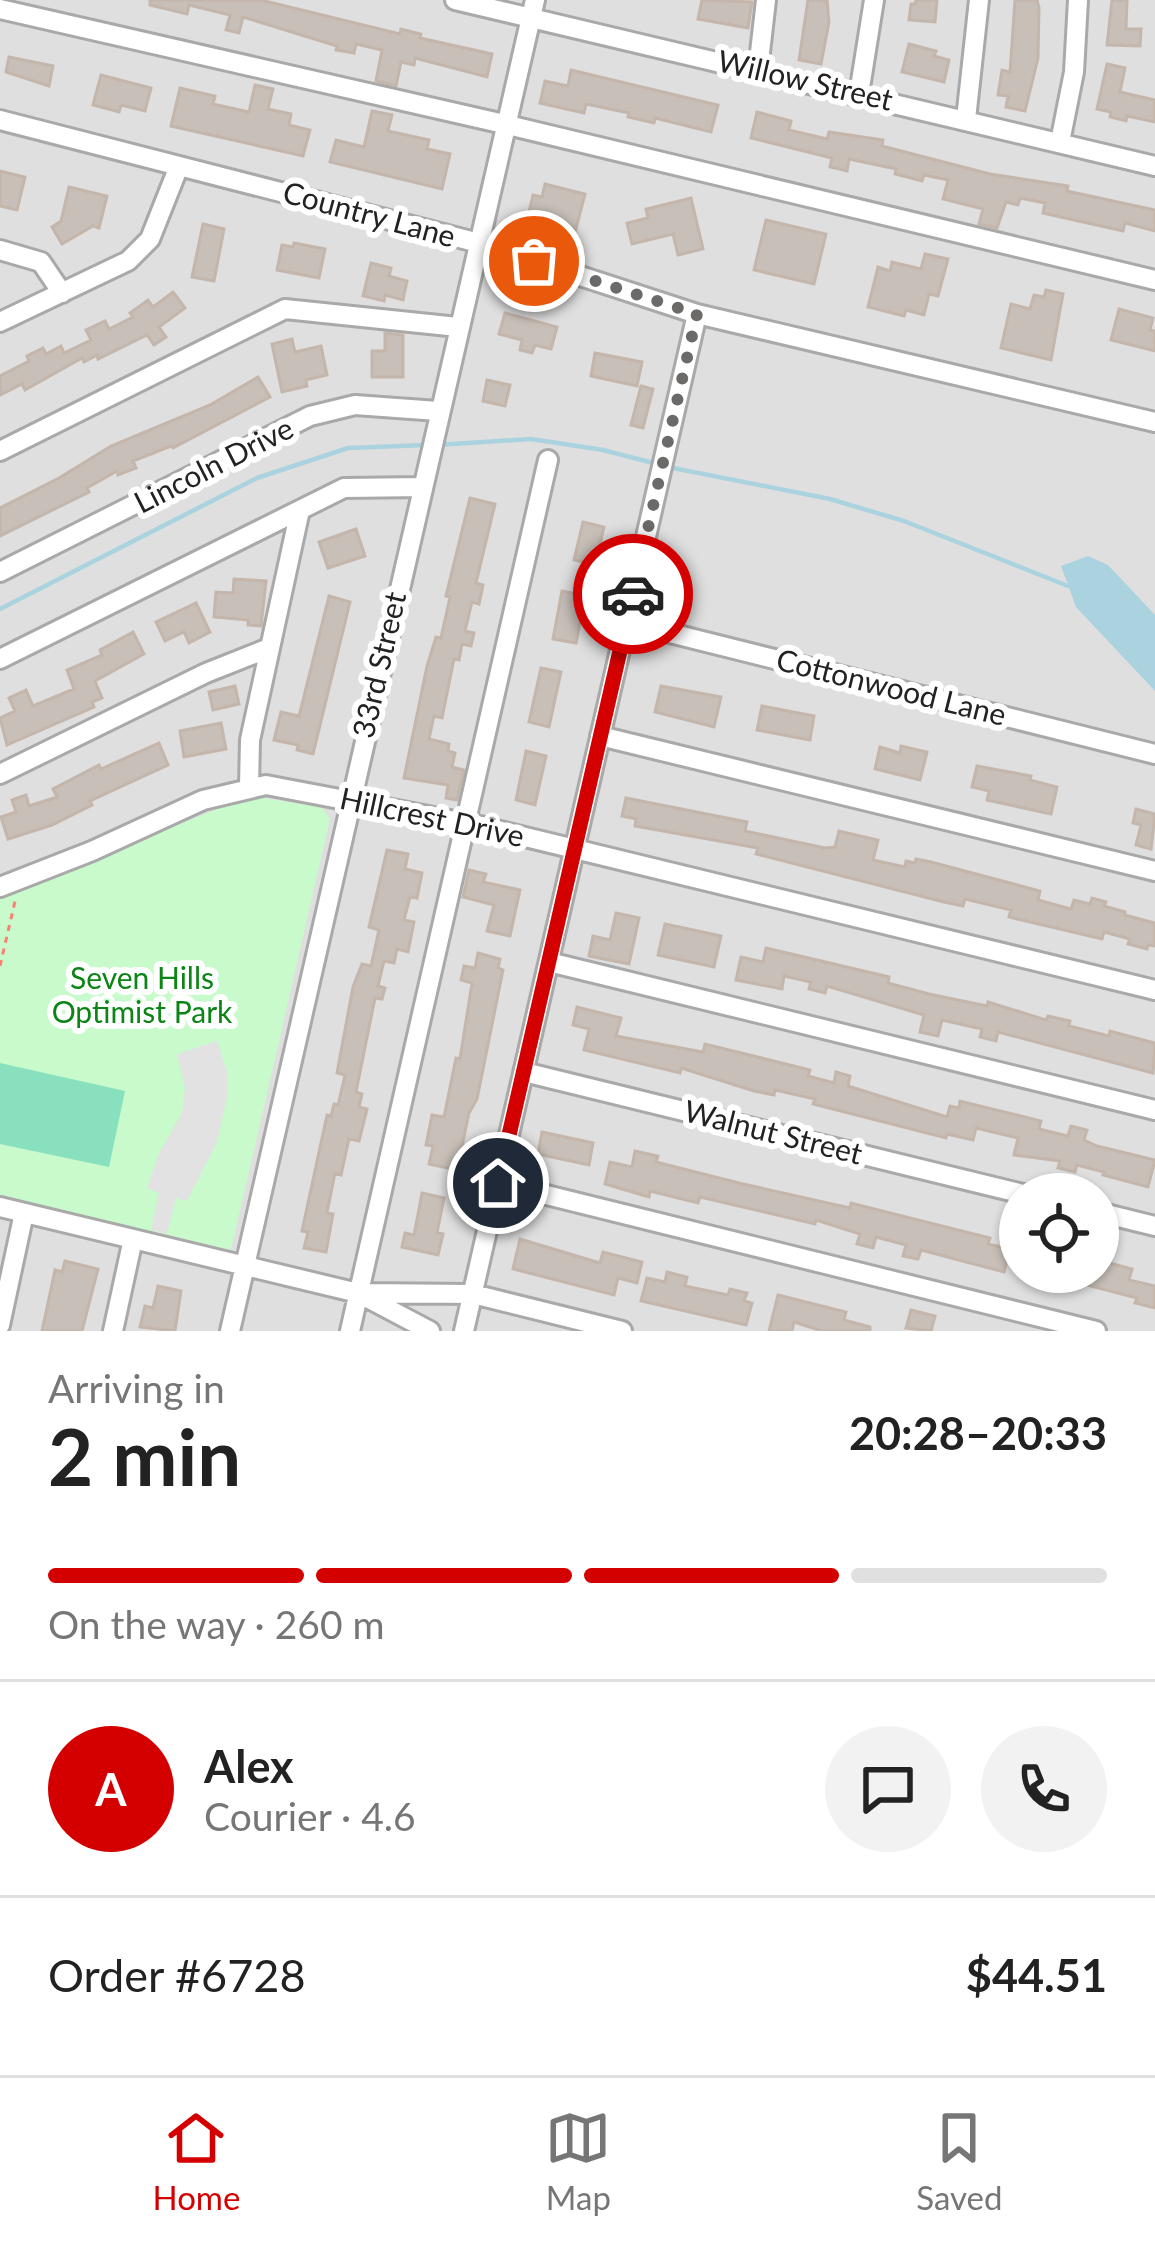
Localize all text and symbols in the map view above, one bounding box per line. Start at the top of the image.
street label: Willow Street [714,41,897,117]
street label: Country Lane [279,173,460,253]
pin [483,210,585,312]
icon: bag [501,228,567,294]
street label: Lincoln Drive [128,409,299,520]
courier [573,534,693,654]
icon: car [600,561,666,627]
street label: 33rd Street [344,588,412,741]
street label: Cottonwood Lane [773,640,1010,732]
street label: Hillcrest Drive [337,779,528,853]
park label: Seven Hills Optimist Park [52,959,233,1029]
street label: Walnut Street [681,1092,866,1171]
pin [447,1132,549,1234]
icon: home [465,1150,531,1216]
map controls [999,1173,1119,1293]
button: locate [999,1173,1119,1293]
text: Arriving in [48,1365,225,1411]
text: 20:28–20:33 [849,1406,1107,1460]
text: 2 min [48,1409,241,1503]
text: On the way · 260 m [48,1601,385,1647]
button: chat [825,1726,951,1852]
button: phone [981,1726,1107,1852]
text: Alex [204,1739,294,1793]
text: A [95,1762,127,1816]
text: Courier · 4.6 [204,1793,416,1839]
text: Order #6728 [48,1948,306,2002]
text: $44.51 [966,1948,1107,2002]
tab: Home [152,2105,240,2217]
tab: Map [545,2105,611,2217]
tab: Saved [916,2105,1003,2217]

